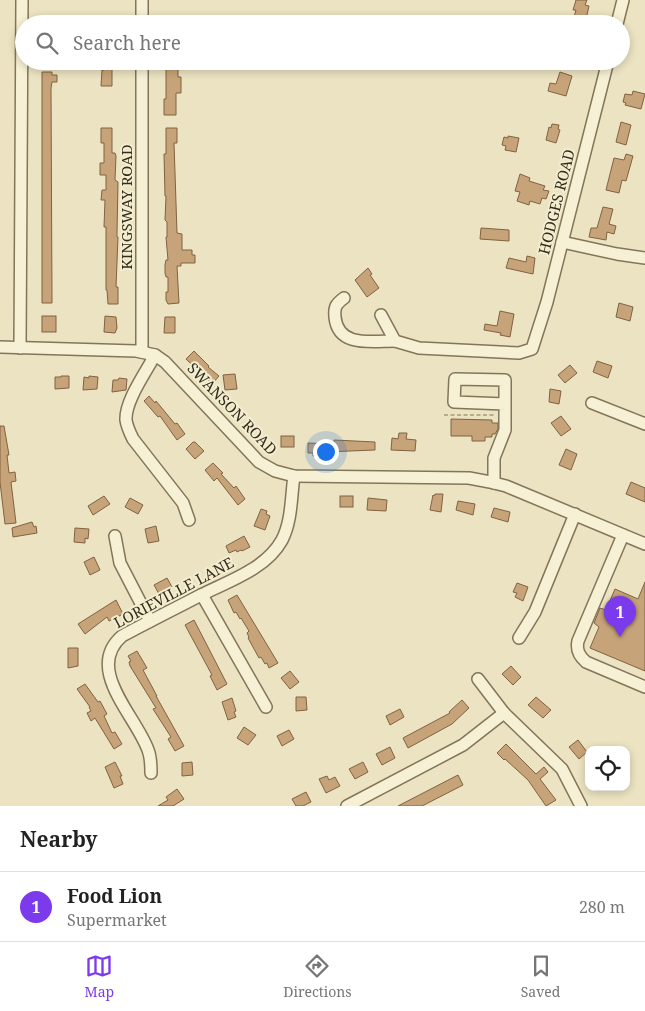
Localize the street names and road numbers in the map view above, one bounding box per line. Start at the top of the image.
street label: KINGSWAY ROAD [116,144,136,270]
street label: HODGES ROAD [533,147,579,257]
street label: SWANSON ROAD [183,358,282,459]
street label: LORIEVILLE LANE [110,552,237,632]

